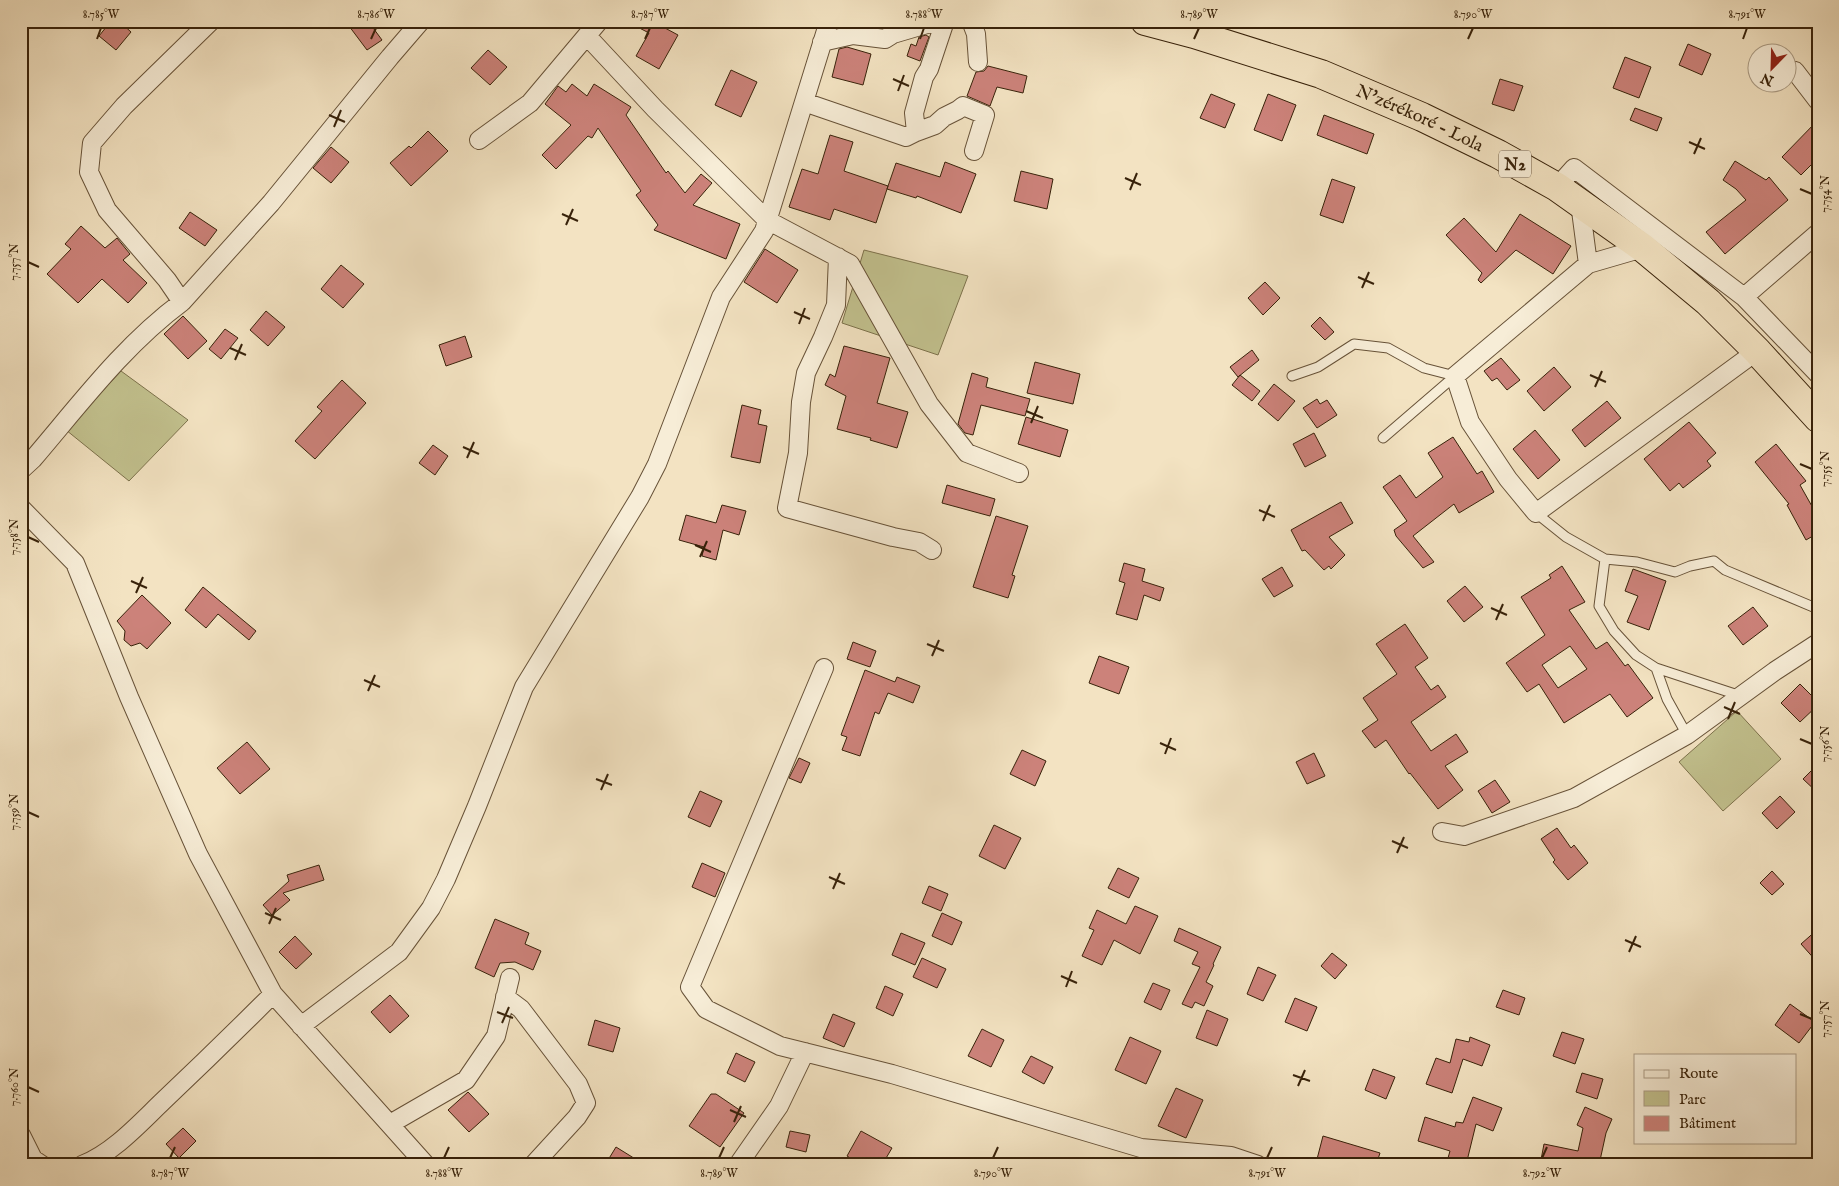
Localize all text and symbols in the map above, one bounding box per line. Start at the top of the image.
text: 8.785°W [83,7,120,22]
text: 8.786°W [357,7,395,22]
text: 8.787°W [631,7,669,22]
text: 8.788°W [906,7,943,22]
text: 8.789°W [1180,7,1218,22]
text: 8.790°W [1454,7,1493,22]
text: 8.791°W [1728,7,1766,22]
north arrow [1746,42,1796,92]
text: N [1758,68,1777,90]
street label: N'zérékoré - Lola [1352,80,1487,158]
road number: N2 [1499,150,1531,178]
text: 7.754°N [1818,175,1833,213]
text: 7.757°N [7,243,22,281]
text: 7.755°N [1818,450,1833,487]
text: 7.758°N [7,518,22,555]
text: 7.756°N [1818,725,1833,762]
text: 7.759°N [7,793,22,830]
text: 7.757°N [1818,1000,1833,1038]
legend [1634,1054,1796,1144]
text: Route [1679,1064,1718,1083]
text: 7.760°N [7,1067,22,1106]
text: Parc [1679,1090,1706,1109]
text: Bâtiment [1679,1114,1736,1133]
text: 8.787°W [151,1166,189,1181]
text: 8.788°W [426,1166,463,1181]
text: 8.789°W [700,1166,738,1181]
text: 8.790°W [974,1166,1013,1181]
text: 8.791°W [1248,1166,1286,1181]
text: 8.792°W [1523,1166,1562,1181]

